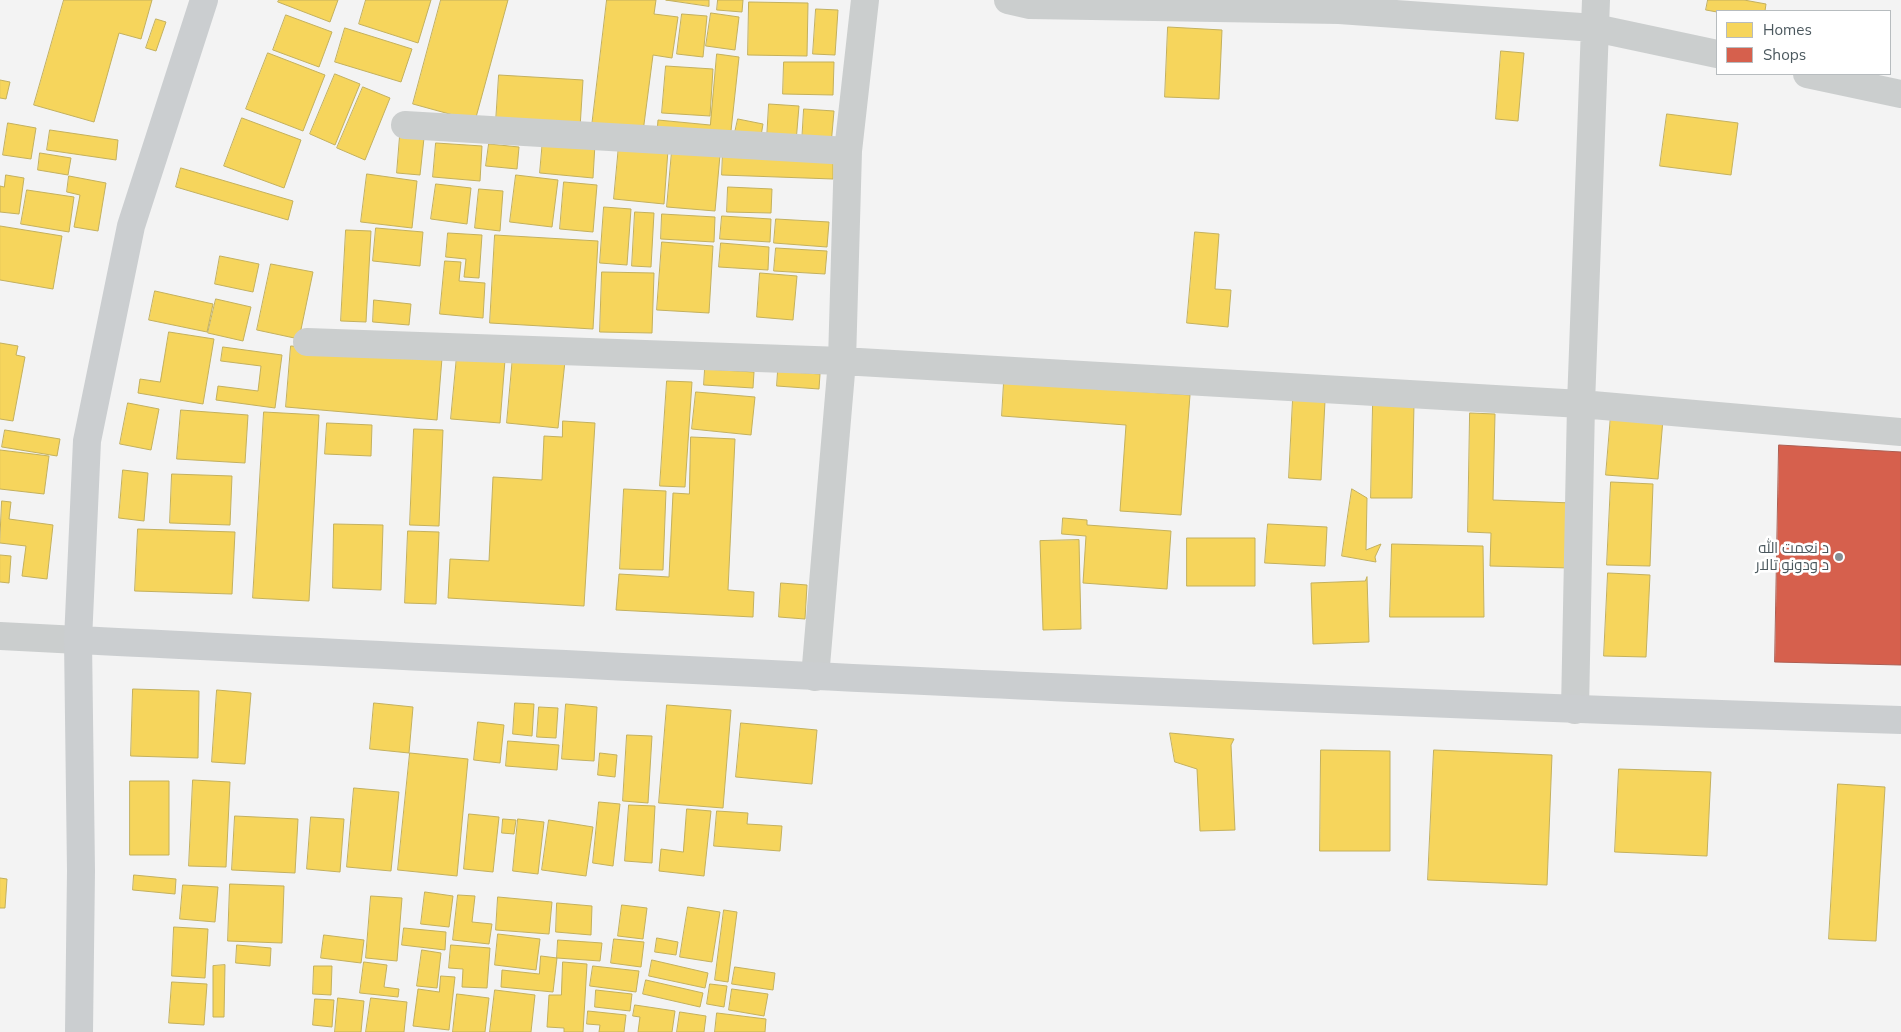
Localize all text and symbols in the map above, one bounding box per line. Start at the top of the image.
legend [1716,10,1891,75]
text: Homes [1763,20,1812,39]
text: Shops [1763,45,1806,64]
place label: د نعمت الله د ودونو تالار [1756,539,1829,574]
marker: د نعمت الله د ودونو تالار [1833,551,1845,563]

